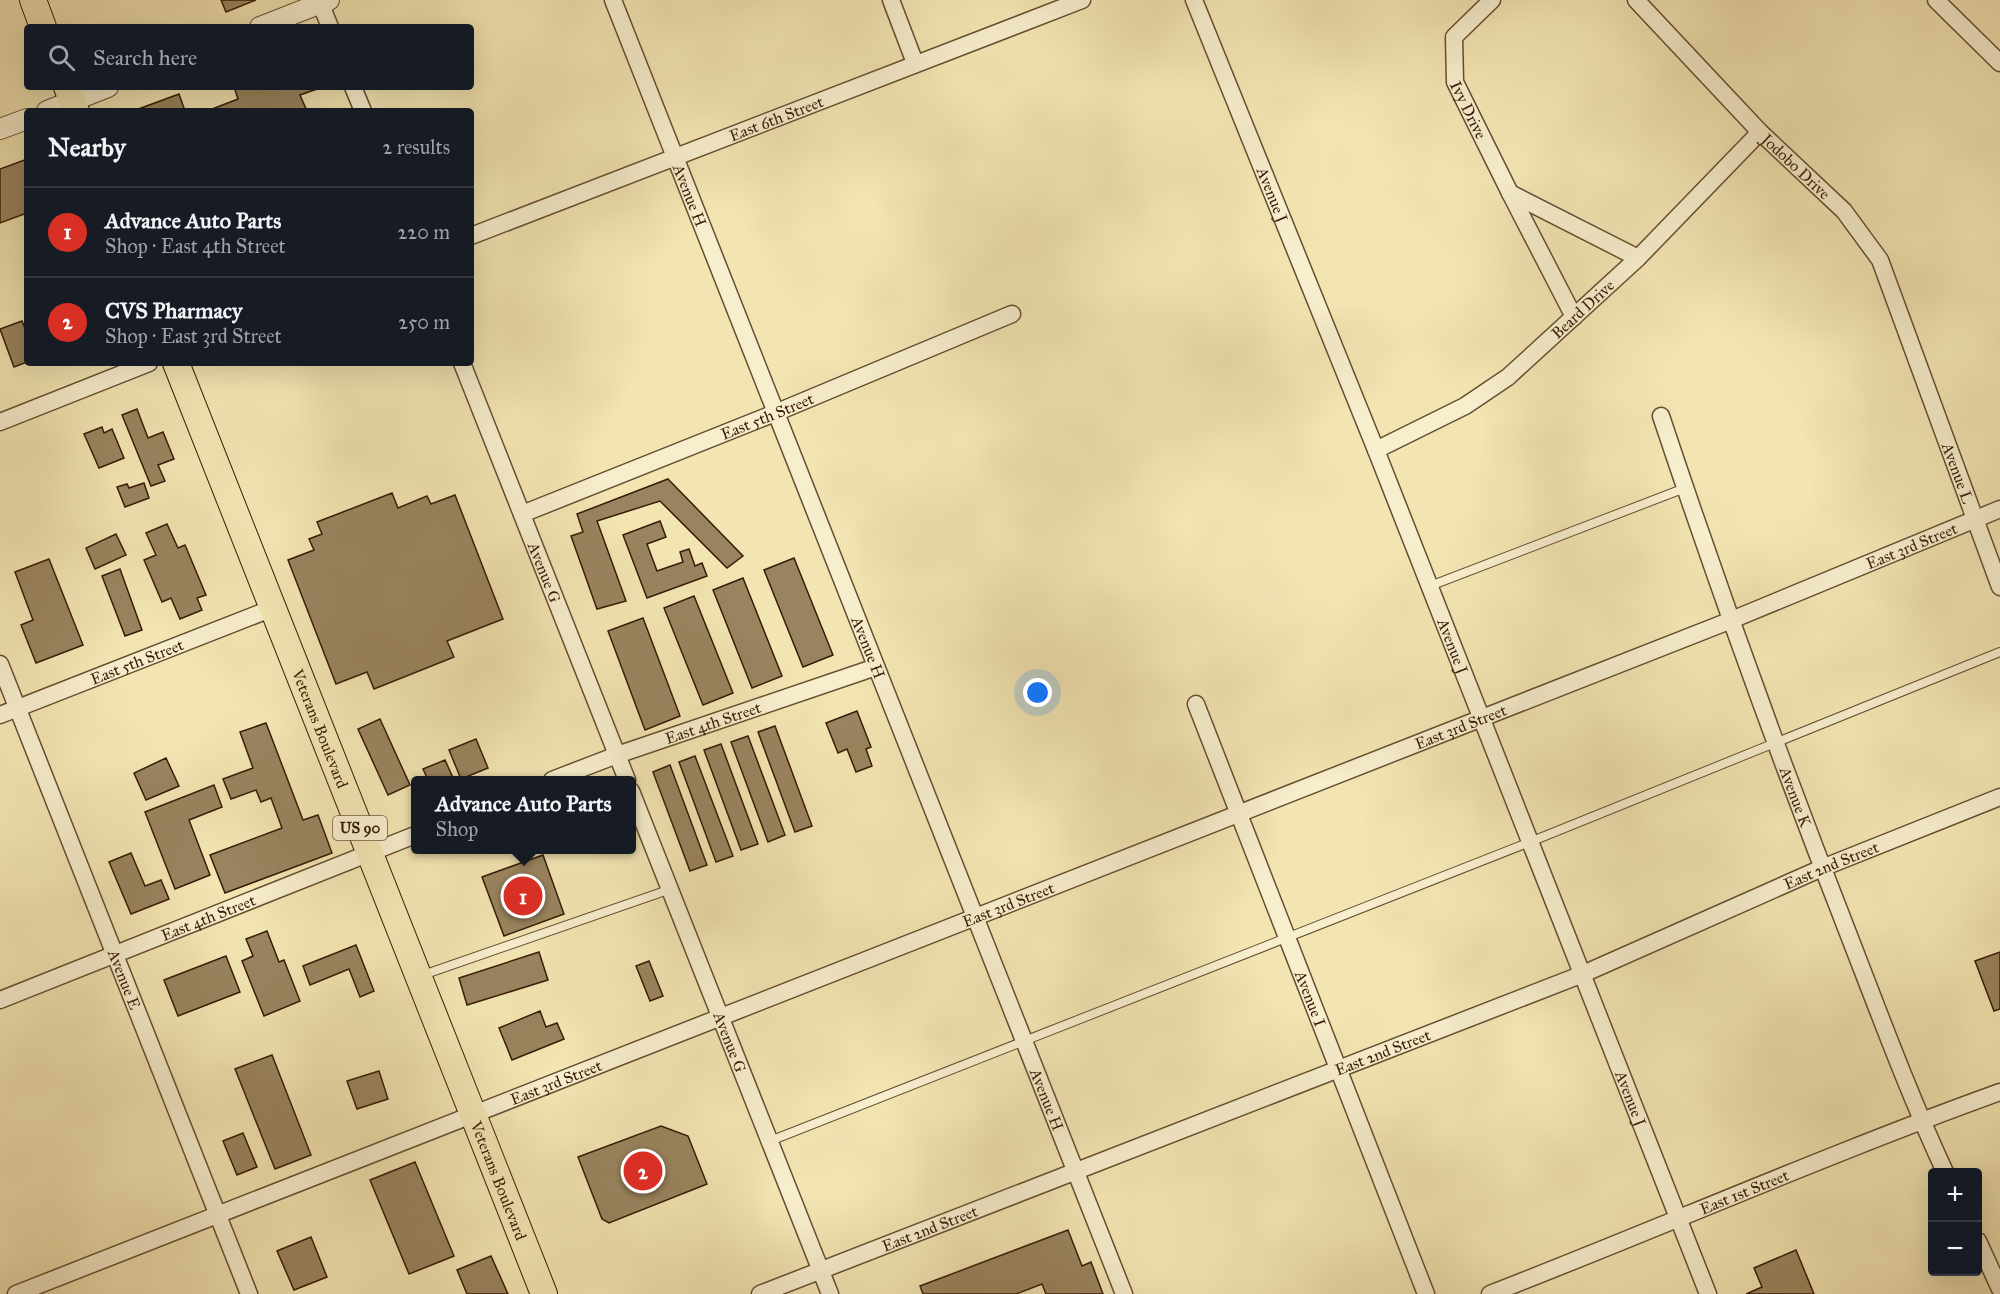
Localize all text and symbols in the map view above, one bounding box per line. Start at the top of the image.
search box [24,24,474,90]
icon: search [45,41,78,74]
text: Search here [93,44,197,71]
street label: Ivy Drive [1446,78,1491,142]
street label: East 6th Street [727,92,826,145]
street label: Jodobo Drive [1756,128,1834,203]
text: Nearby [48,131,126,163]
text: 2 results [382,135,450,159]
street label: Avenue H [668,161,711,230]
street label: Avenue J [1252,163,1292,226]
text: Advance Auto Parts [105,207,281,234]
text: 1 [64,220,71,244]
text: 220 m [398,220,450,244]
text: Shop · East 4th Street [105,234,286,258]
street label: Beard Drive [1547,276,1618,343]
text: CVS Pharmacy [105,297,242,324]
text: 2 [63,310,72,334]
text: 250 m [398,310,450,334]
text: Shop · East 3rd Street [105,324,282,348]
street label: East 5th Street [718,389,817,444]
street label: Avenue L [1937,439,1978,506]
street label: East 3rd Street [1863,519,1960,573]
street label: Avenue G [523,539,565,606]
street label: Avenue H [847,613,889,682]
street label: Avenue J [1433,615,1472,677]
street label: East 5th Street [88,635,187,689]
street label: Veterans Boulevard [288,666,352,791]
your location [1023,678,1052,707]
street label: East 4th Street [663,698,764,748]
street label: East 3rd Street [1412,700,1510,753]
street label: Avenue K [1775,763,1816,830]
popup [411,776,636,854]
text: Advance Auto Parts [435,790,612,817]
road number: US 90 [333,816,387,840]
text: Shop [435,817,478,841]
street label: East 2nd Street [1781,837,1882,894]
pin: 1 [504,874,542,918]
street label: East 3rd Street [960,878,1057,931]
street label: East 4th Street [158,890,259,945]
street label: Avenue E [103,946,145,1012]
street label: Avenue I [1290,967,1330,1029]
street label: Avenue G [709,1008,750,1075]
street label: East 2nd Street [1332,1025,1434,1080]
street label: East 3rd Street [507,1056,605,1109]
street label: Avenue H [1025,1065,1068,1134]
street label: Avenue J [1611,1067,1650,1130]
street label: Veterans Boulevard [466,1117,531,1243]
pin: 2 [624,1148,662,1194]
street label: East 1st Street [1697,1165,1792,1219]
map controls [1928,1168,1982,1276]
button: + [1928,1168,1982,1222]
street label: East 2nd Street [879,1201,981,1256]
button: − [1928,1222,1982,1276]

